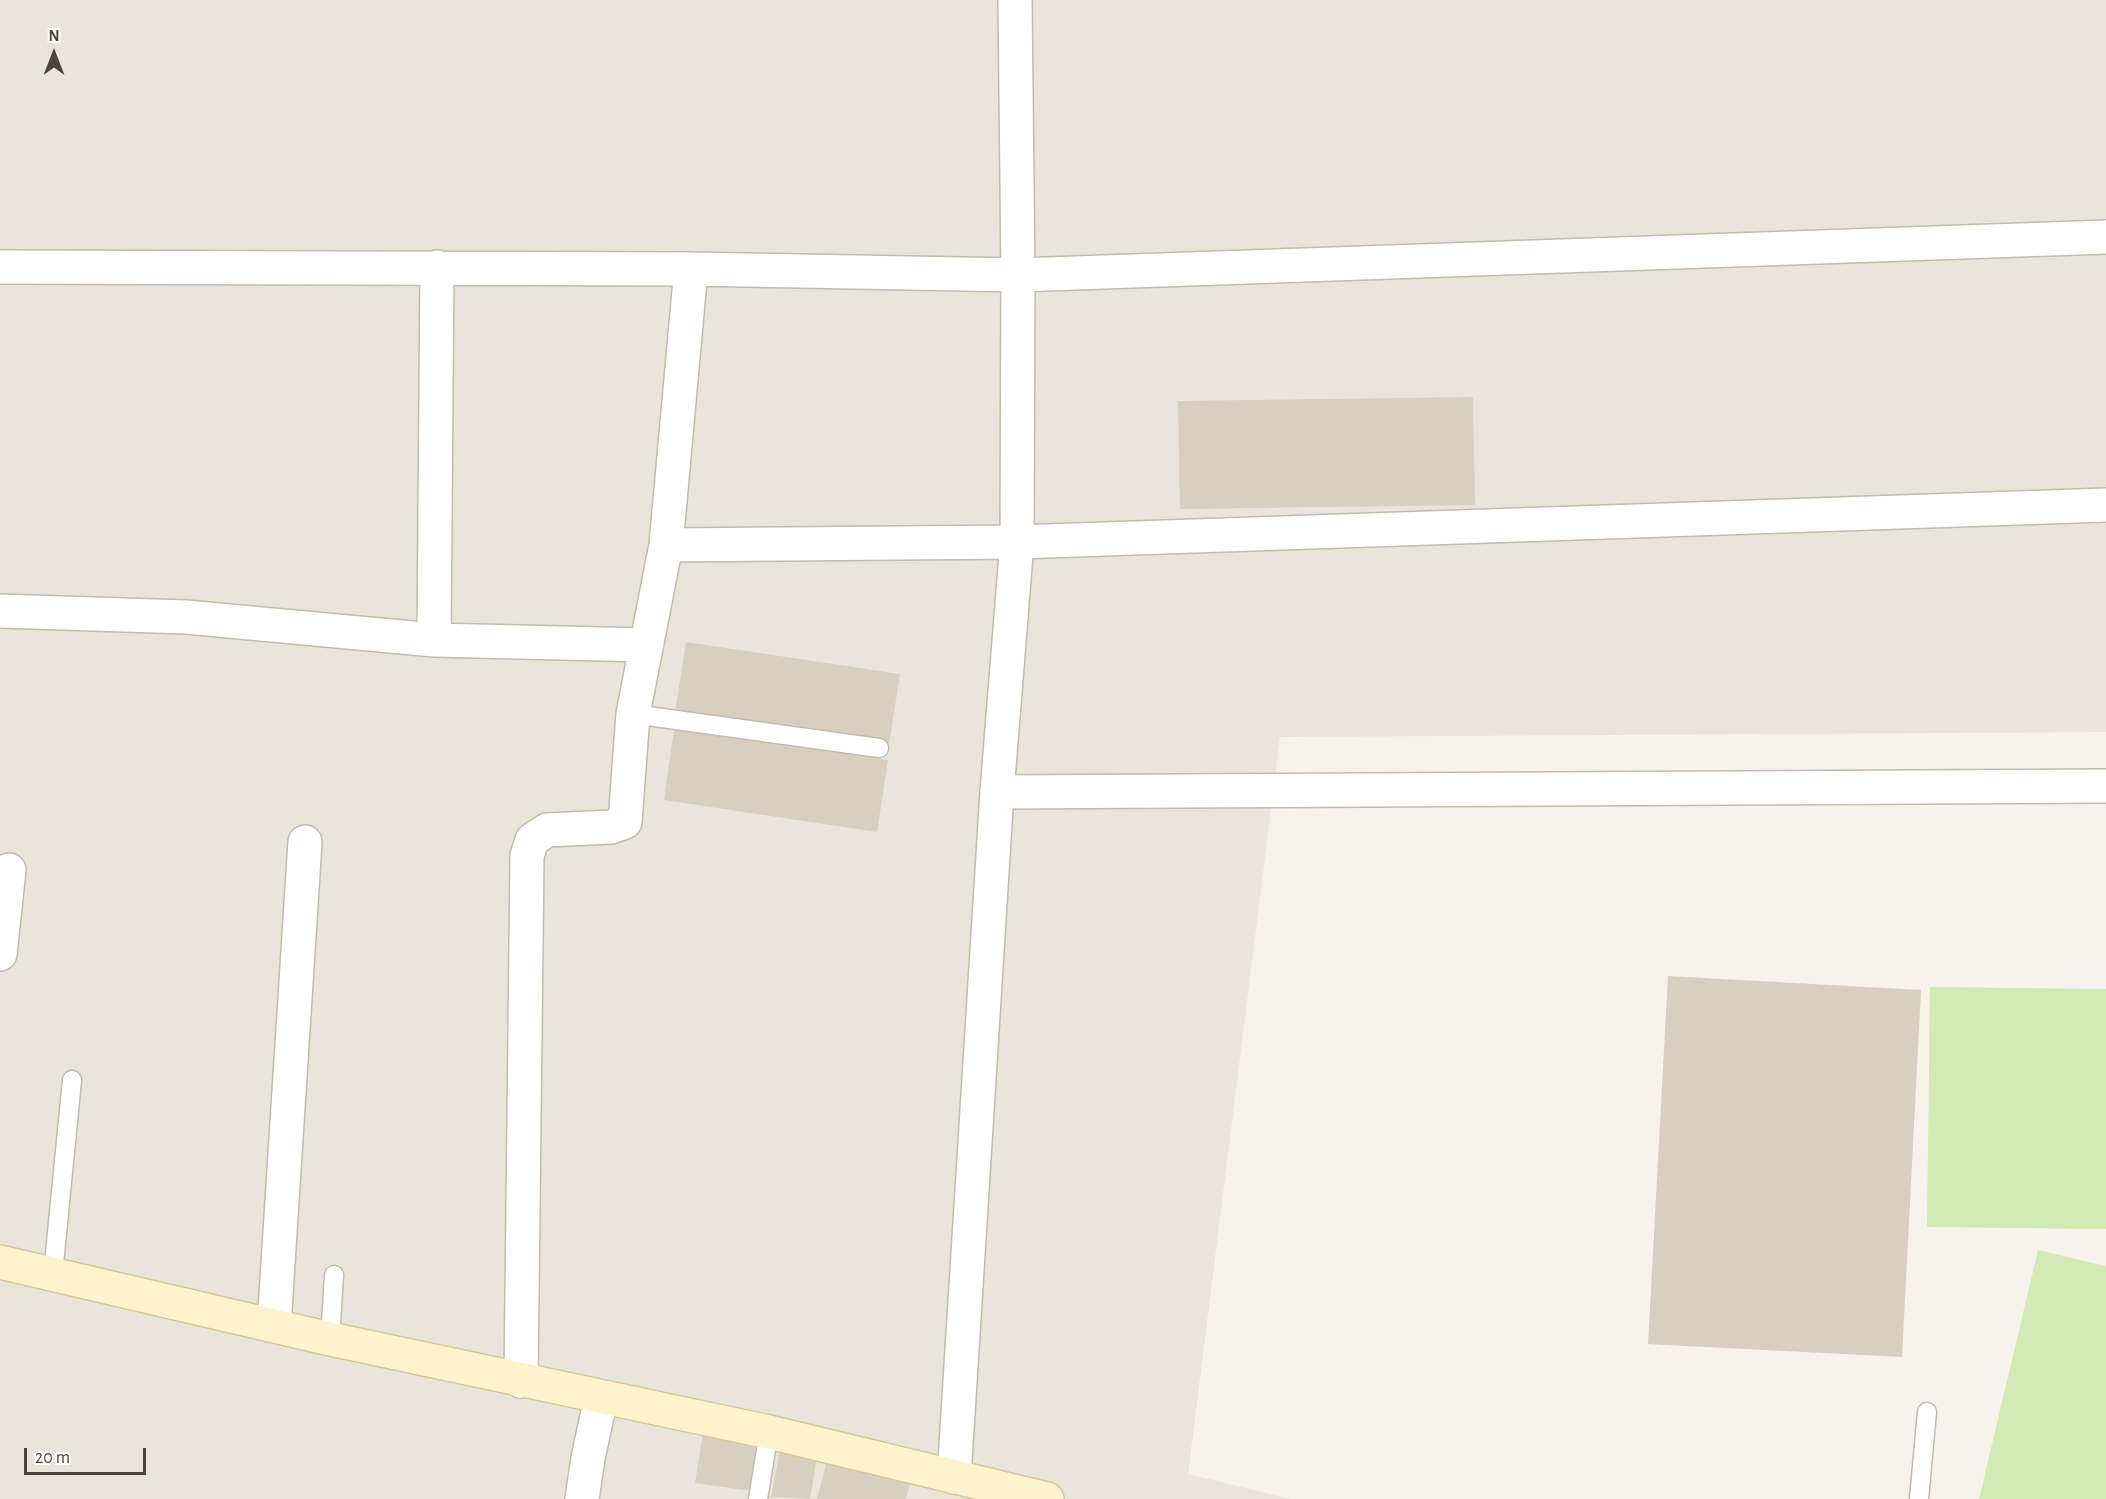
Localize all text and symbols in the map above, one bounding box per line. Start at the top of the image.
north arrow [24,24,84,84]
text: N [48,28,60,44]
scale bar [27,1436,148,1474]
text: 20 m [35,1449,70,1467]

